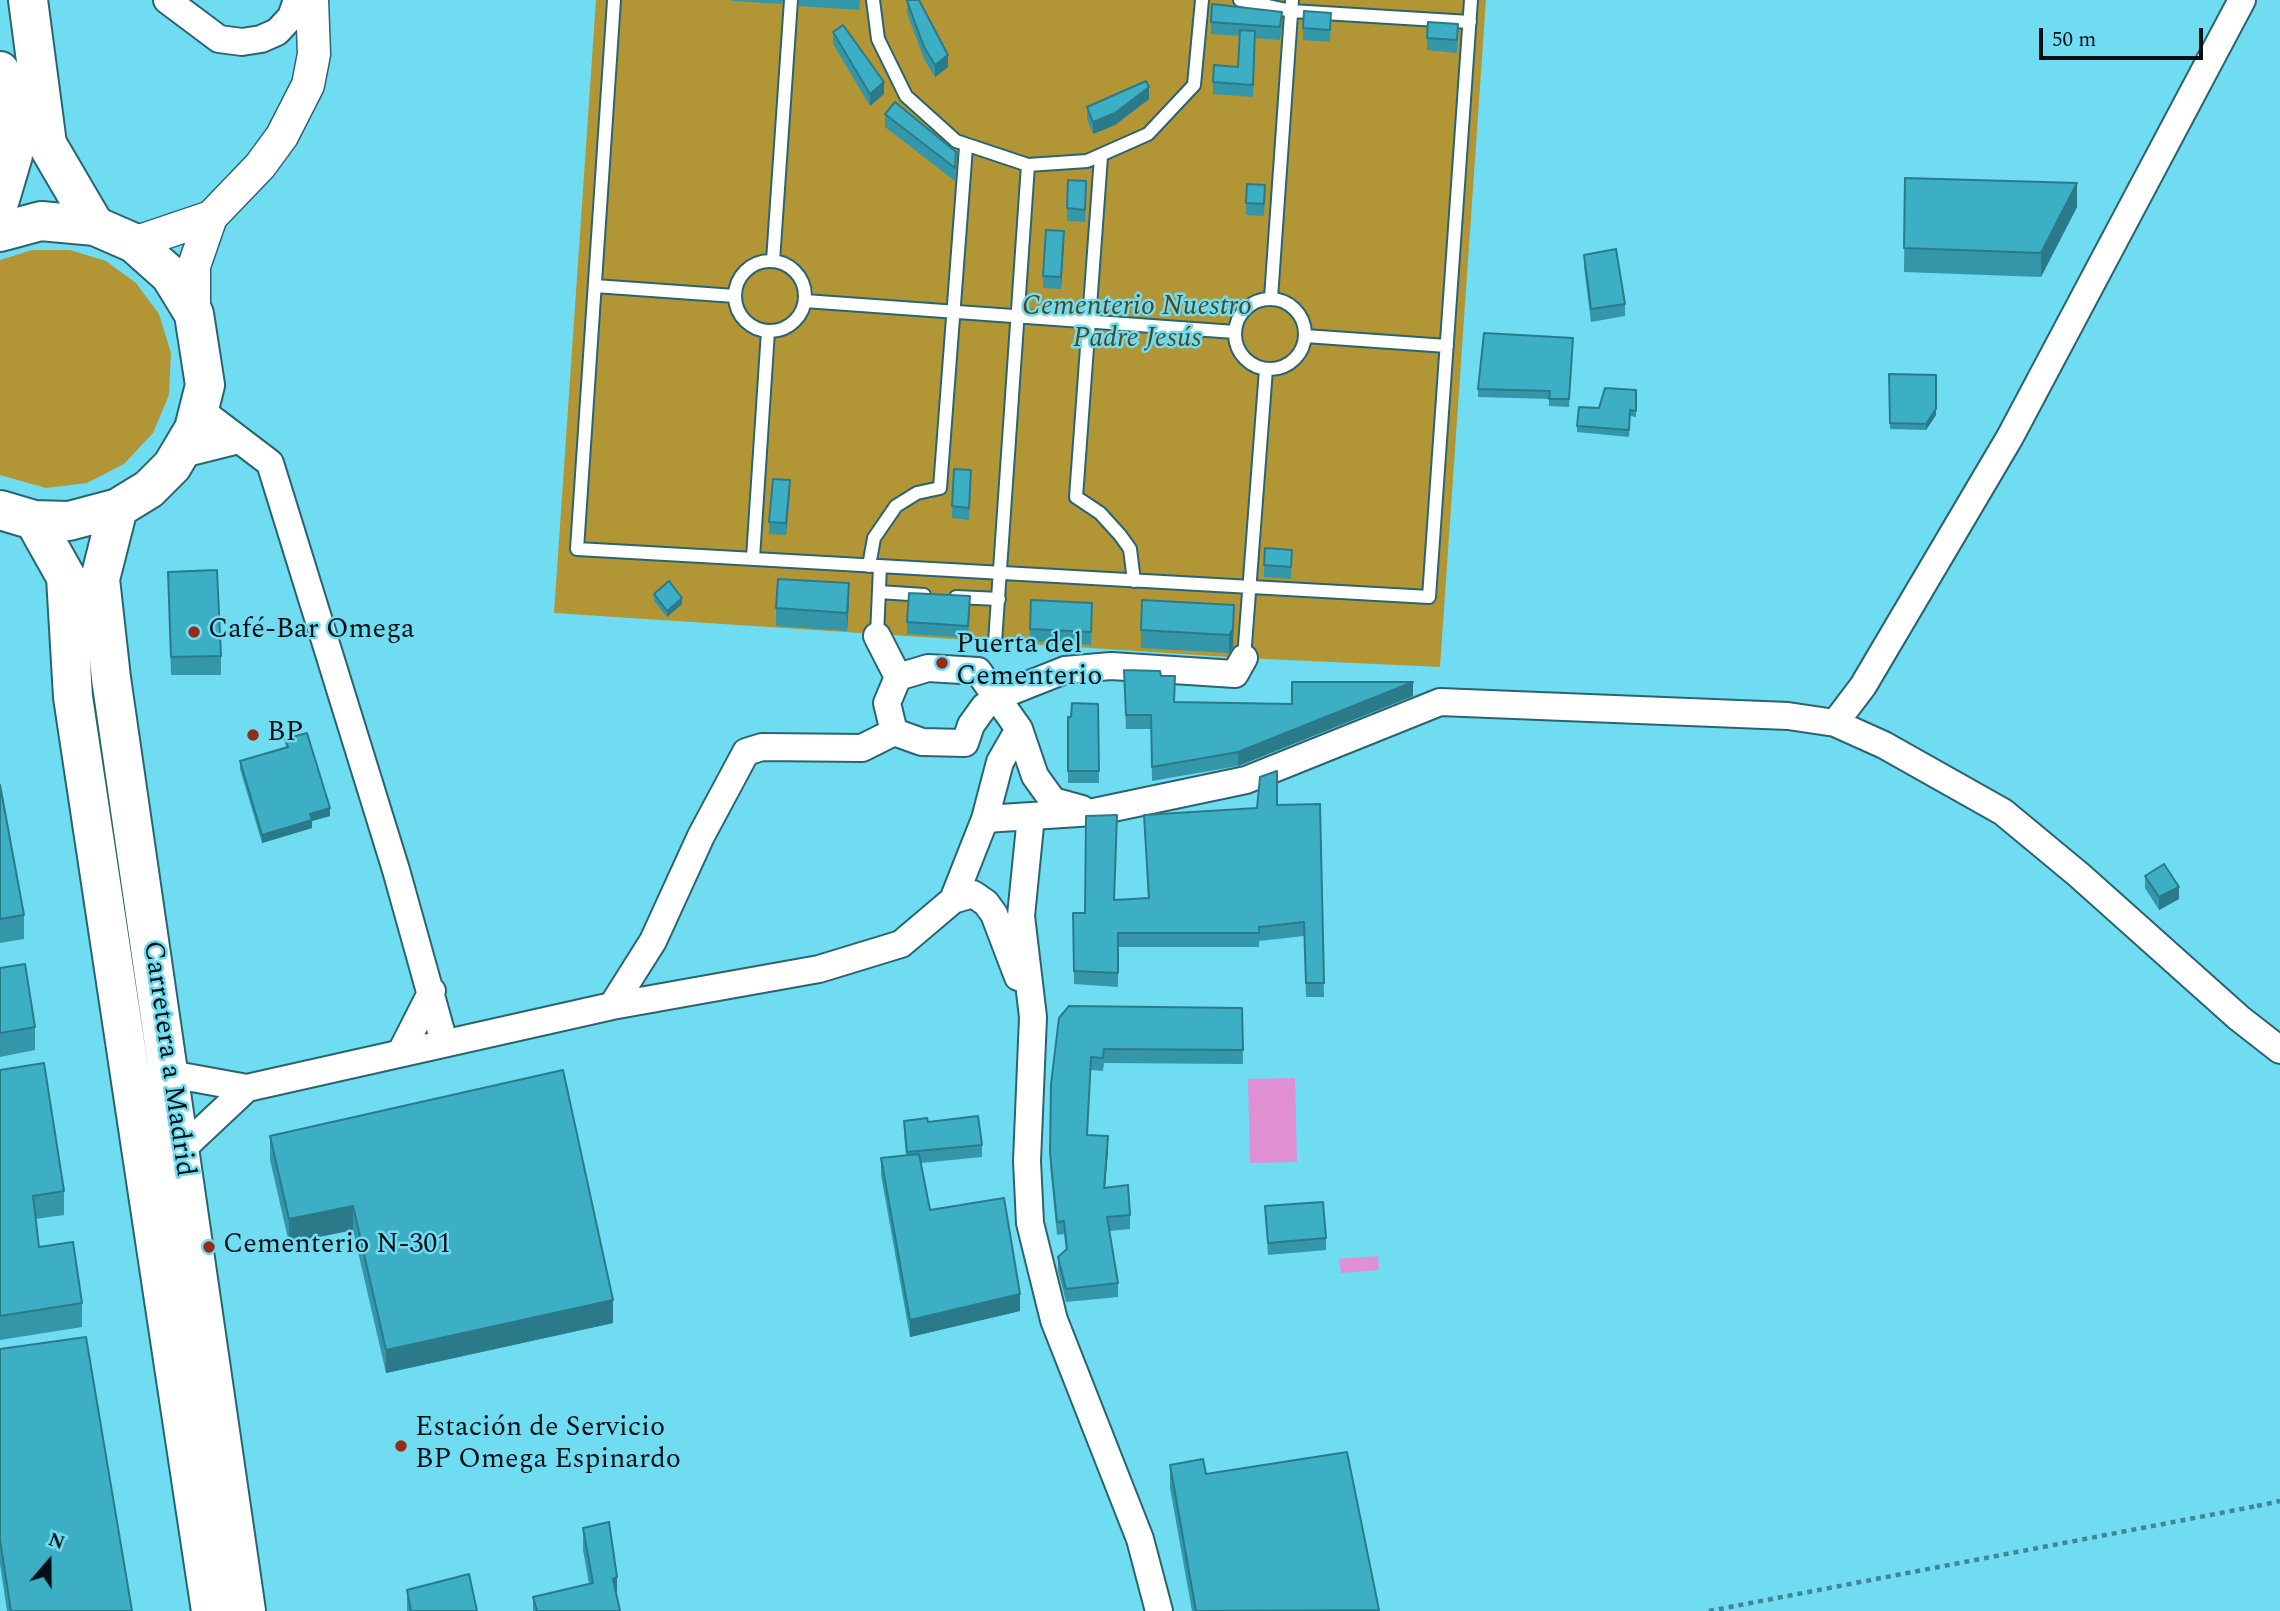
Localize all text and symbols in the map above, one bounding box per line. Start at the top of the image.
scale bar [2042,14,2206,58]
text: 50 m [2052,24,2096,56]
park label: Cementerio Nuestro Padre Jesús [1022,292,1252,358]
place label: Café-Bar Omega [208,615,415,649]
marker: Café-Bar Omega [186,624,202,640]
place label: Puerta del Cementerio [956,630,1102,696]
marker: Puerta del Cementerio [934,655,950,671]
place label: BP [267,718,303,752]
marker: BP [245,727,261,743]
street label: Carretera a Madrid [134,939,200,1179]
place label: Cementerio N-301 [223,1230,451,1264]
marker: Cementerio N-301 [201,1239,217,1255]
place label: Estación de Servicio BP Omega Espinardo [415,1413,681,1479]
marker: Estación de Servicio BP Omega Espinardo [393,1438,409,1454]
text: N [44,1526,69,1558]
north arrow [14,1527,84,1597]

